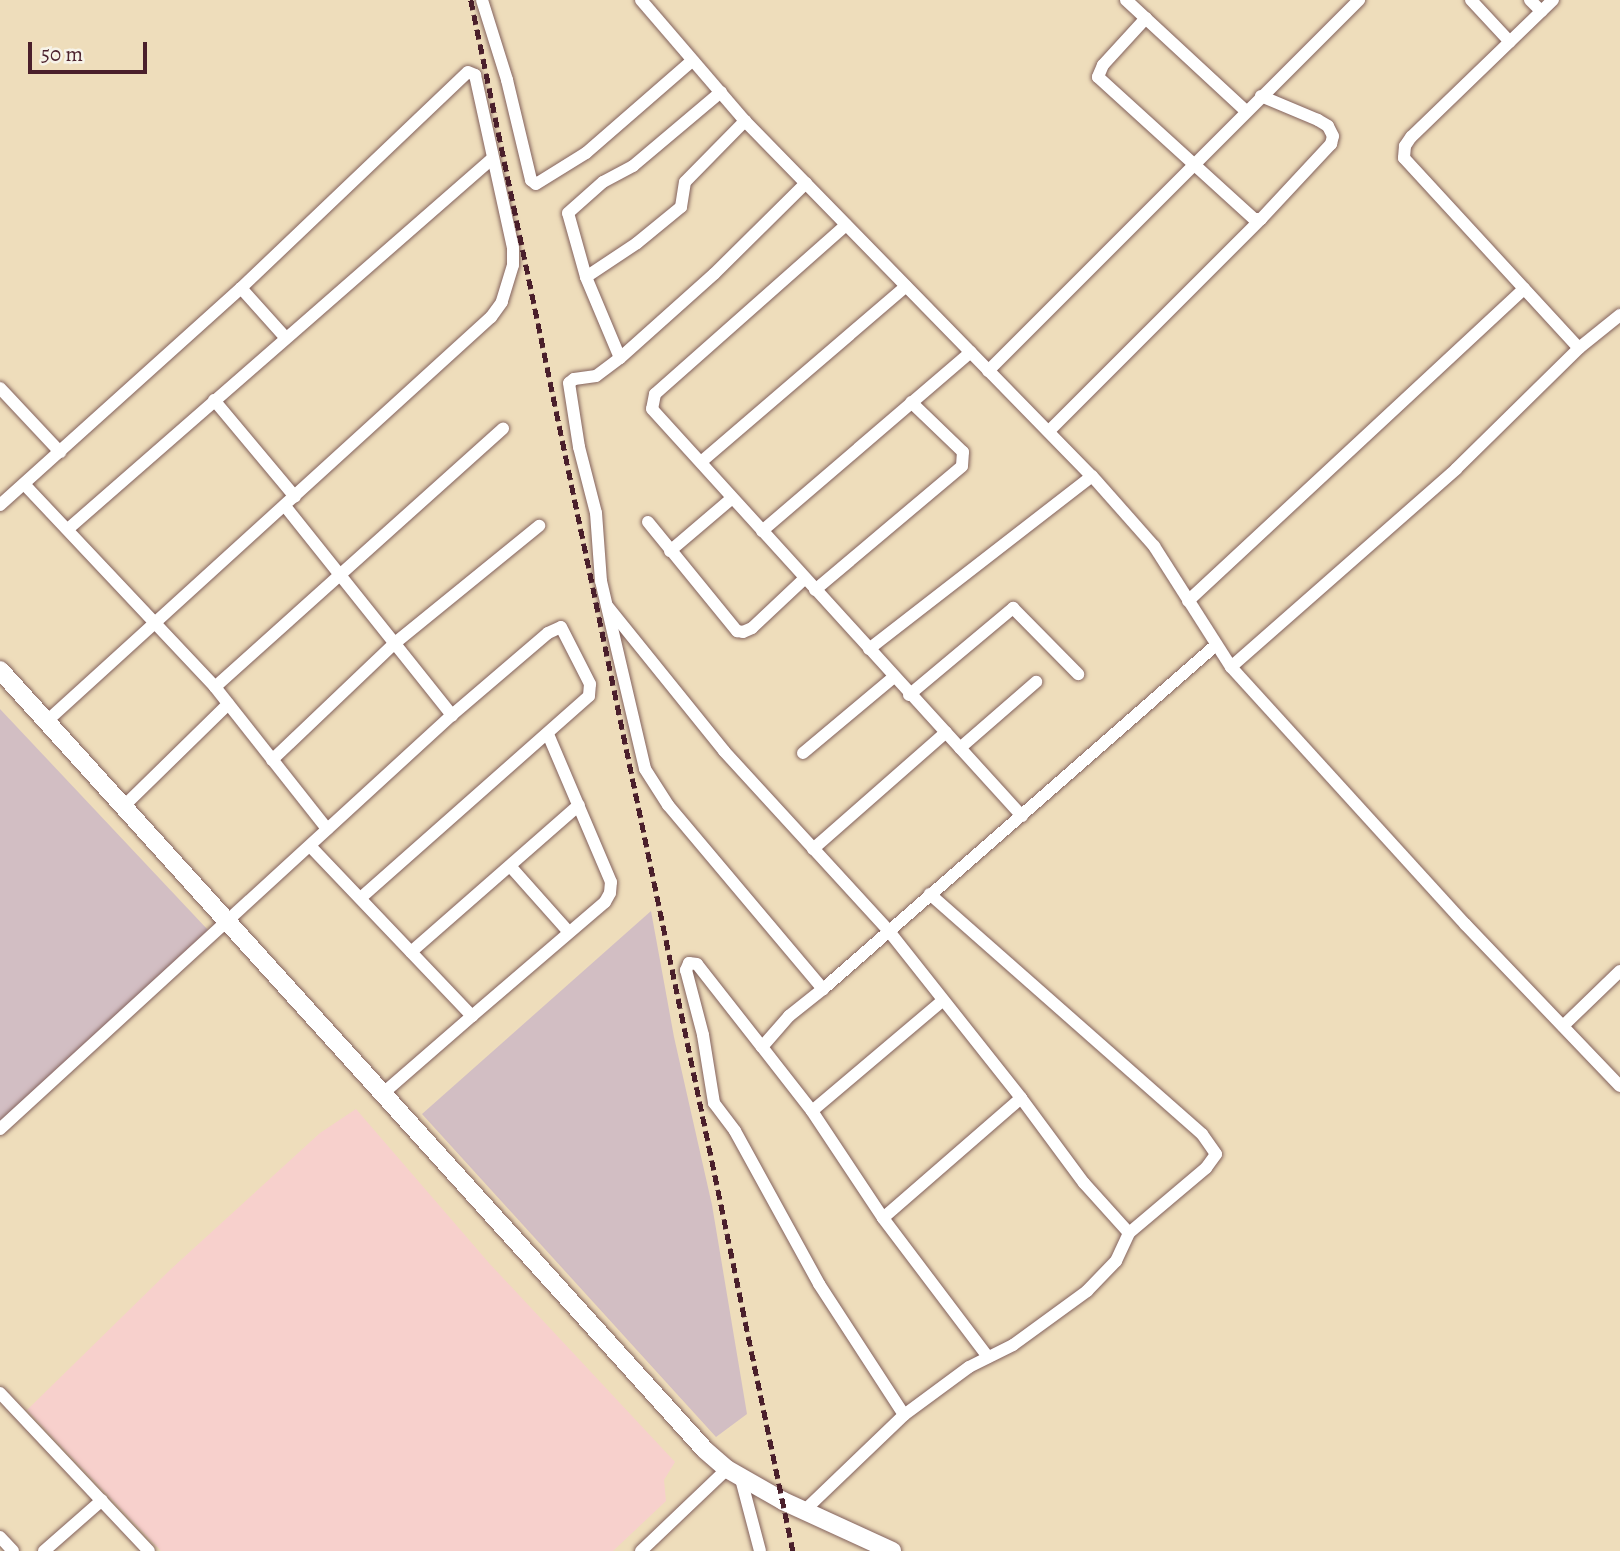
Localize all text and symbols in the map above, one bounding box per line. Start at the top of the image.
scale bar [32,28,150,72]
text: 50 m [41,40,83,68]

